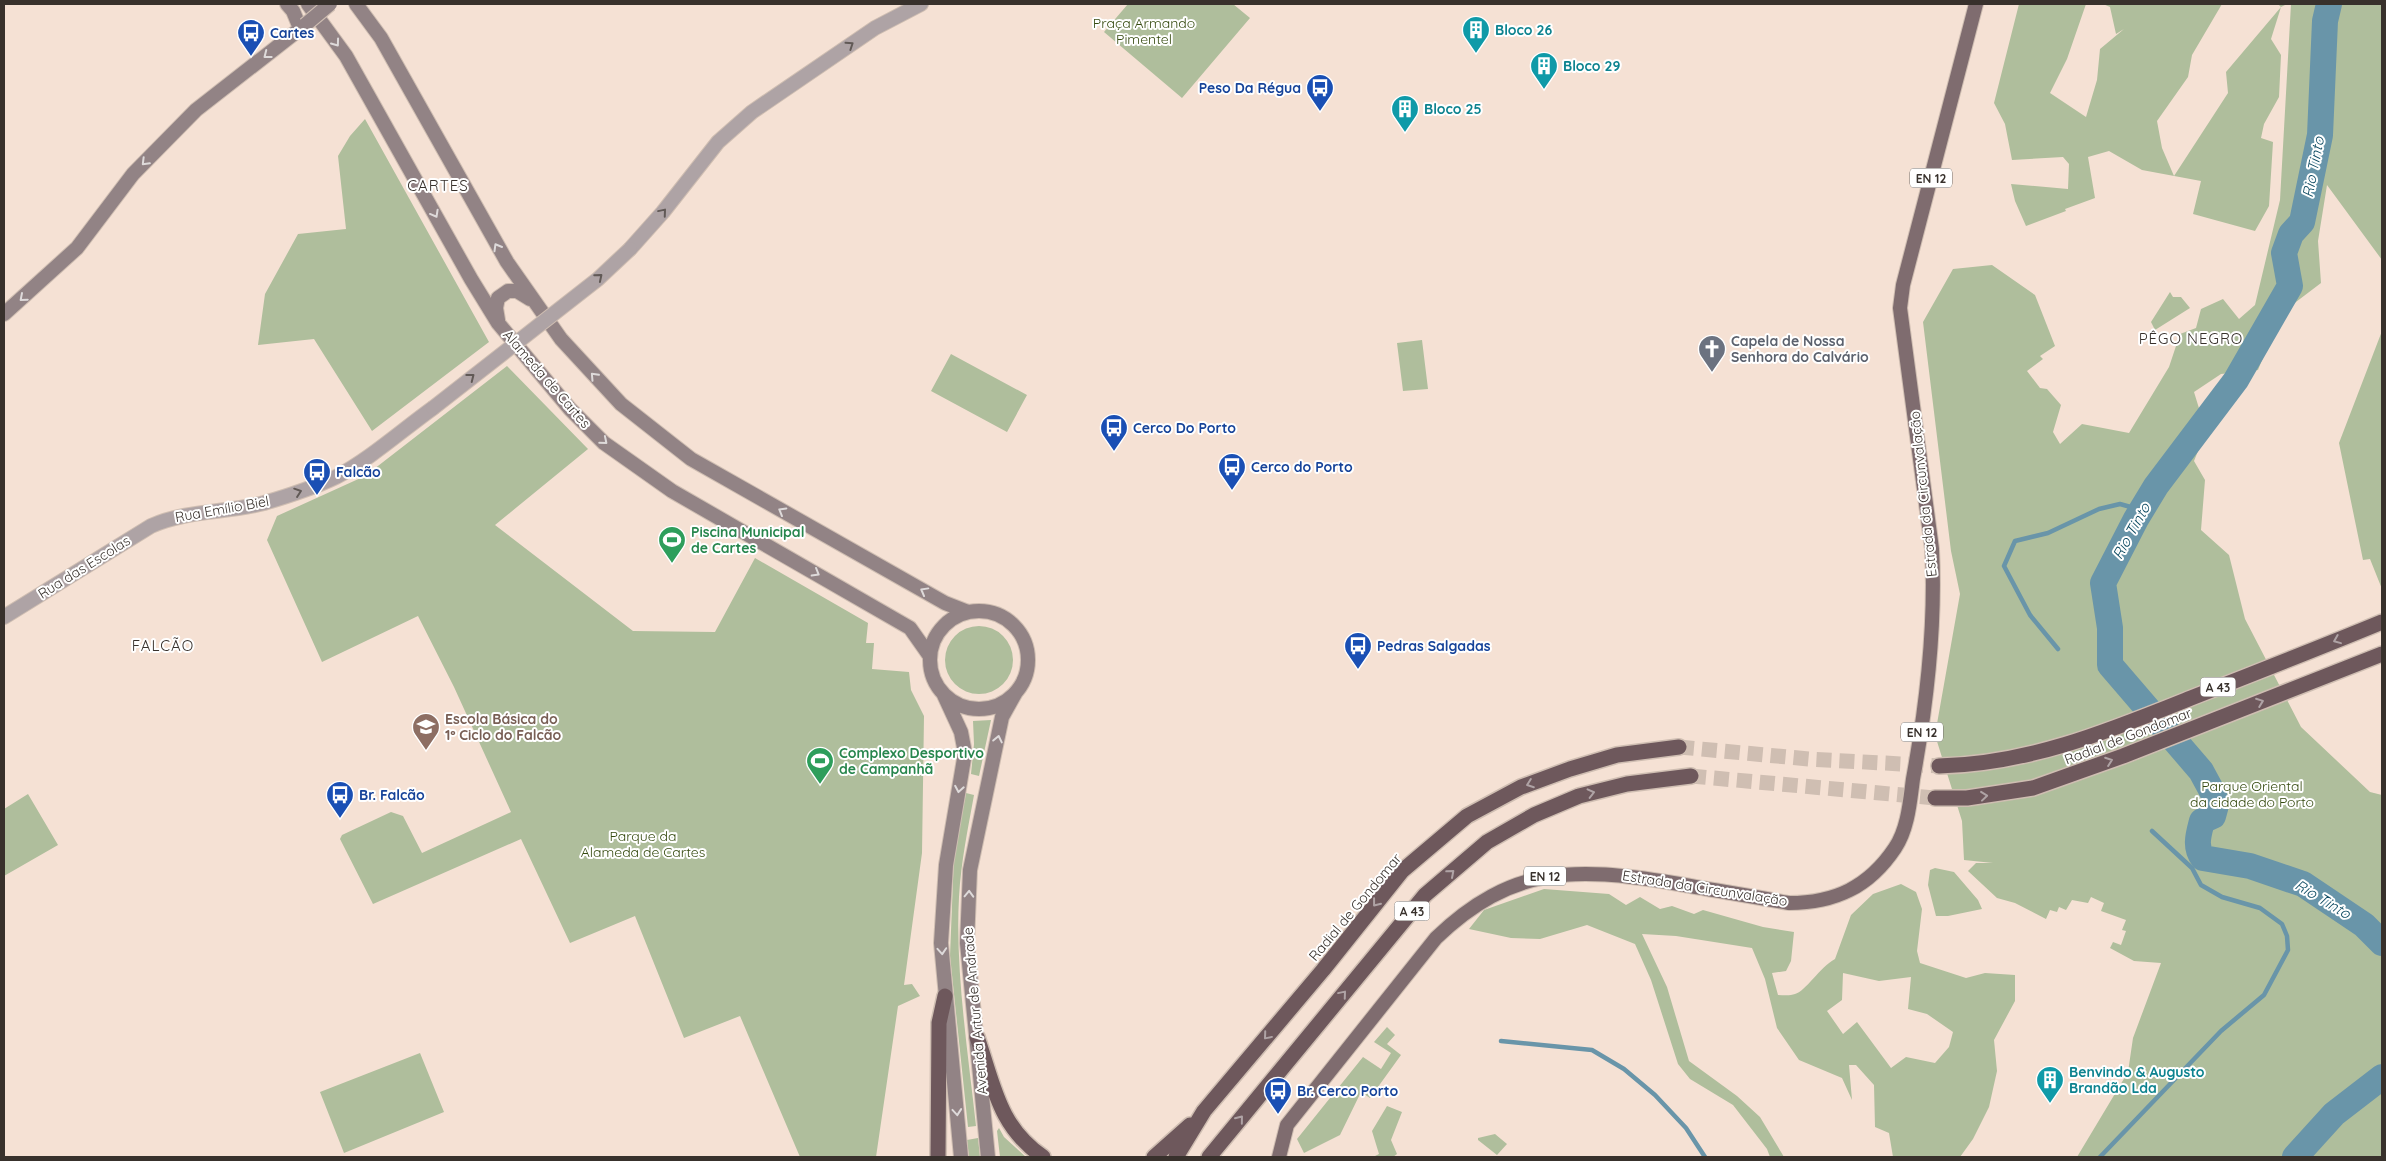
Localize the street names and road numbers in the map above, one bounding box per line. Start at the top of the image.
road number: EN 12 [1910,168,1952,188]
street label: Alameda de Cartes [499,326,595,432]
street label: Estrada da Circunvalação [1905,410,1941,578]
street label: Rua Emílio Biel [174,492,270,526]
street label: Rua das Escolas [35,531,133,603]
road number: A 43 [2200,678,2236,696]
street label: Radial de Gondomar [2062,703,2195,769]
road number: EN 12 [1901,722,1943,742]
street label: Radial de Gondomar [1305,849,1406,964]
road number: EN 12 [1524,866,1566,886]
street label: Estrada da Circunvalação [1621,866,1789,910]
road number: A 43 [1394,901,1430,920]
street label: Avenida Artur de Andrade [959,926,991,1096]

